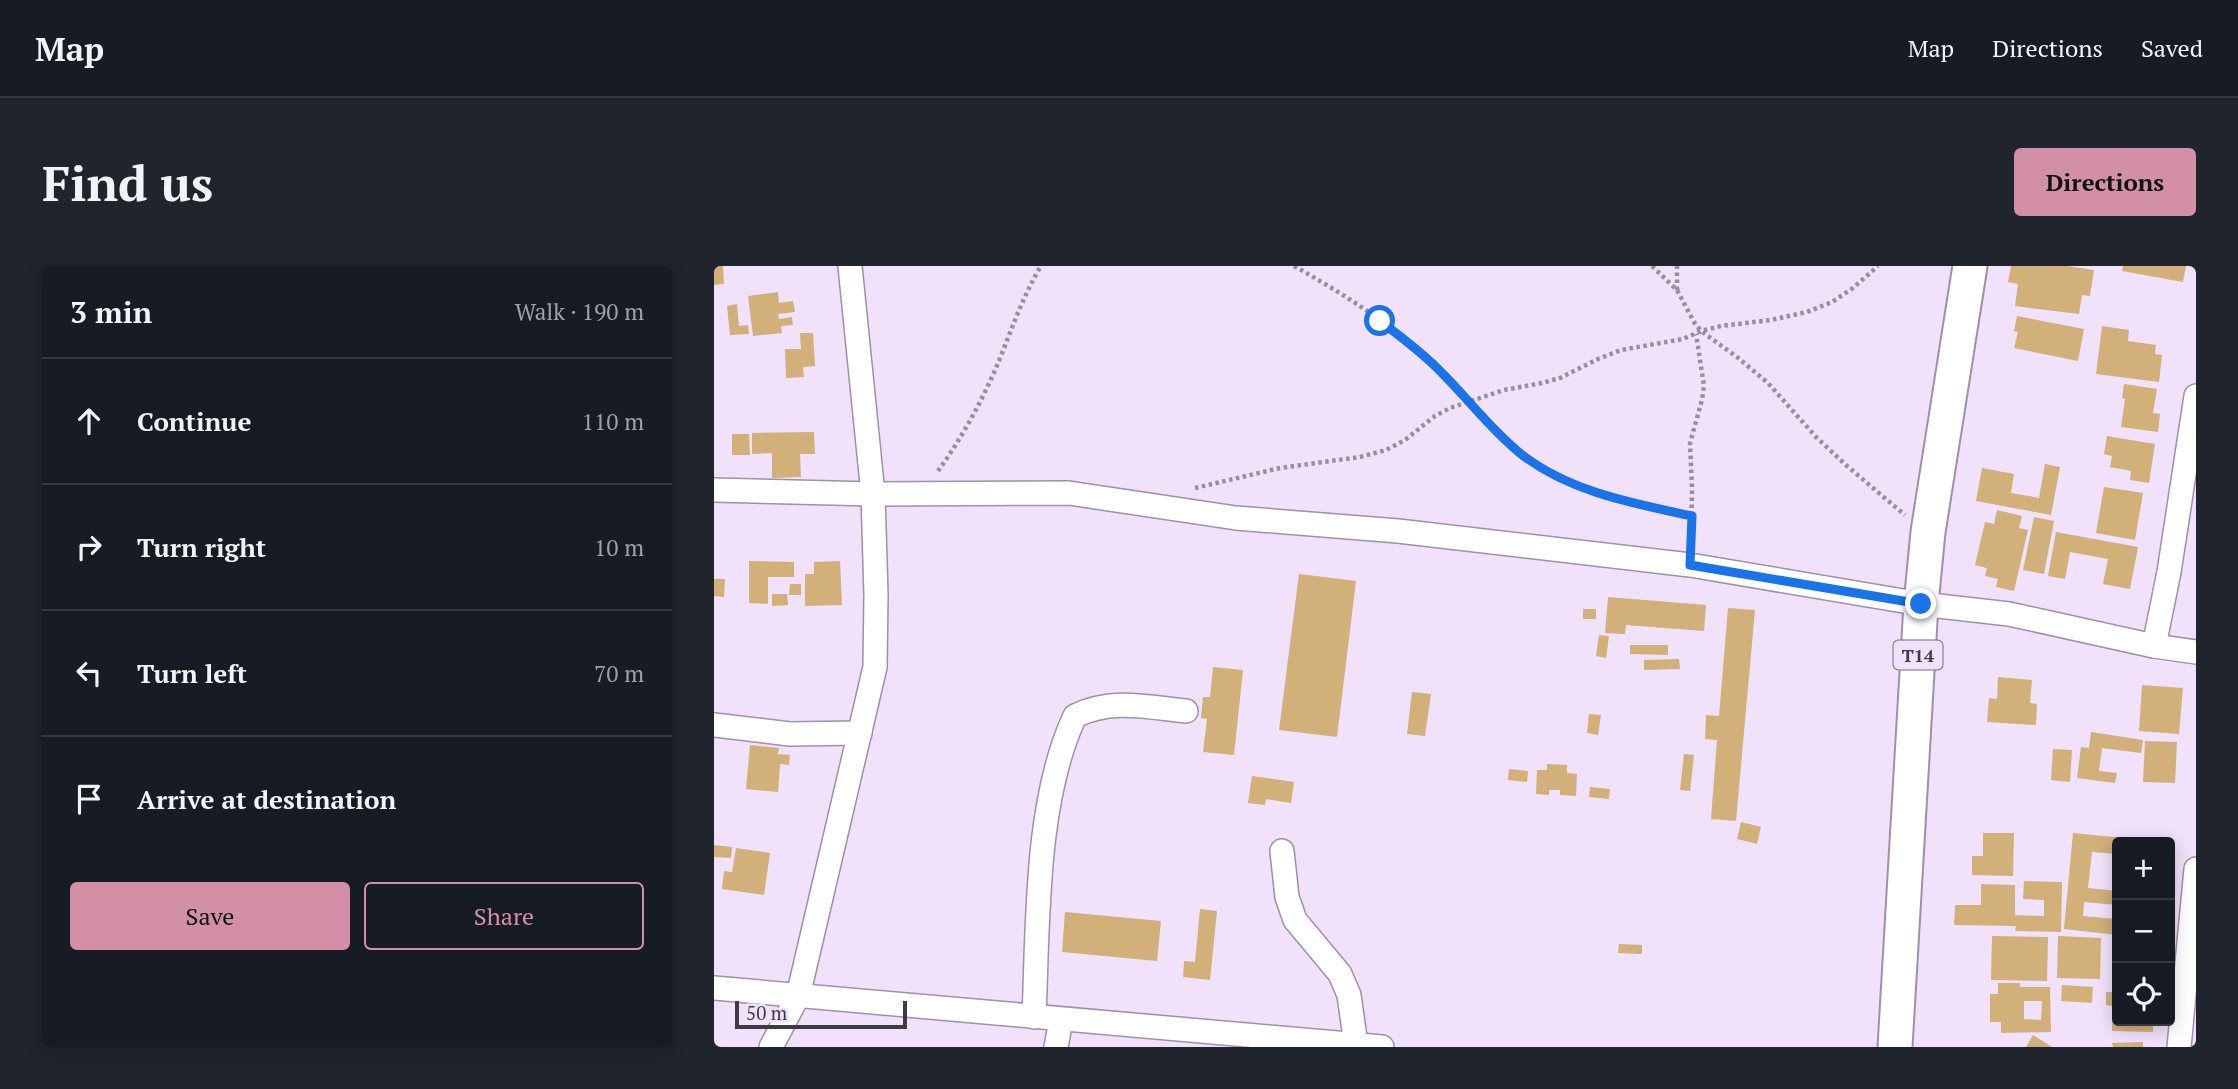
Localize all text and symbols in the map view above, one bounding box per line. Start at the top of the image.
text: Map [35,27,104,70]
text: Map [1908,32,1954,64]
text: Directions [1992,32,2103,64]
text: Saved [2141,32,2203,64]
button: Directions [2014,148,2196,216]
text: Find us [42,150,213,215]
text: 3 min [70,292,152,332]
text: Walk · 190 m [515,296,644,327]
route start [1364,305,1395,336]
icon: ahead [70,402,108,440]
text: Continue [137,404,251,438]
text: 110 m [582,406,644,437]
icon: right [70,528,108,566]
text: Turn right [137,530,266,564]
text: 10 m [594,532,644,563]
route end [1905,588,1936,619]
road number: T14 [1894,640,1942,670]
icon: left [70,654,108,692]
text: Turn left [137,656,247,690]
text: 70 m [594,658,644,689]
icon: arrive [70,780,108,818]
text: Arrive at destination [137,782,396,816]
map controls [2112,837,2175,1026]
button: + [2112,837,2175,900]
button: Save [70,882,350,950]
button: Share [364,882,644,950]
button: − [2112,900,2175,963]
button: locate [2112,963,2175,1026]
scale bar [735,998,906,1030]
text: 50 m [746,1000,787,1025]

